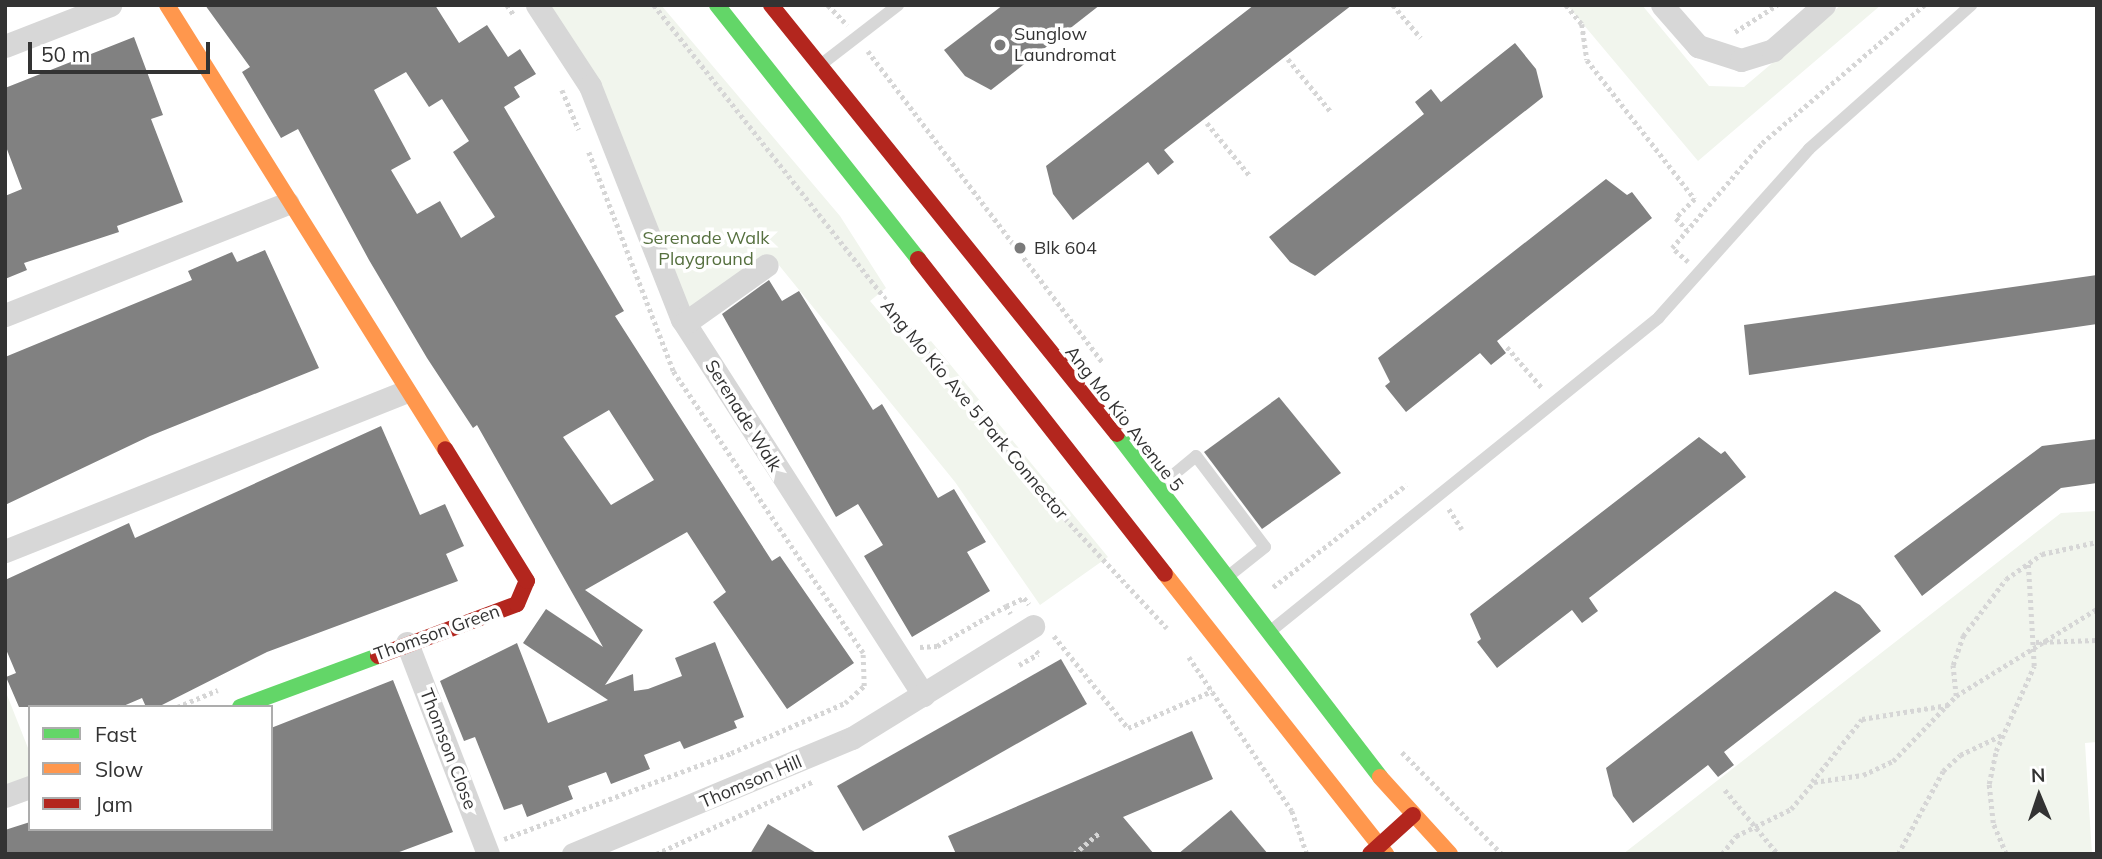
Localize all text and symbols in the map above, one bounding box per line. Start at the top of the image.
place label: Sunglow Laundromat [1014,24,1116,66]
scale bar [32,28,214,72]
marker: Sunglow Laundromat [992,37,1008,53]
text: 50 m [41,41,90,67]
park label: Serenade Walk Playground [642,228,770,270]
place label: Blk 604 [1034,237,1097,259]
marker: Blk 604 [1012,240,1028,256]
street label: Ang Mo Kio Ave 5 Park Connector [876,296,1072,524]
street label: Ang Mo Kio Avenue 5 [1061,342,1187,496]
street label: Serenade Walk [700,356,786,476]
street label: Thomson Green [371,600,503,666]
street label: Thomson Close [415,686,481,812]
legend [28,705,273,831]
text: Fast [95,721,137,747]
street label: Thomson Hill [697,751,805,813]
text: Slow [95,756,143,782]
north arrow [2004,761,2074,831]
text: N [2031,763,2046,787]
text: Jam [95,791,133,817]

